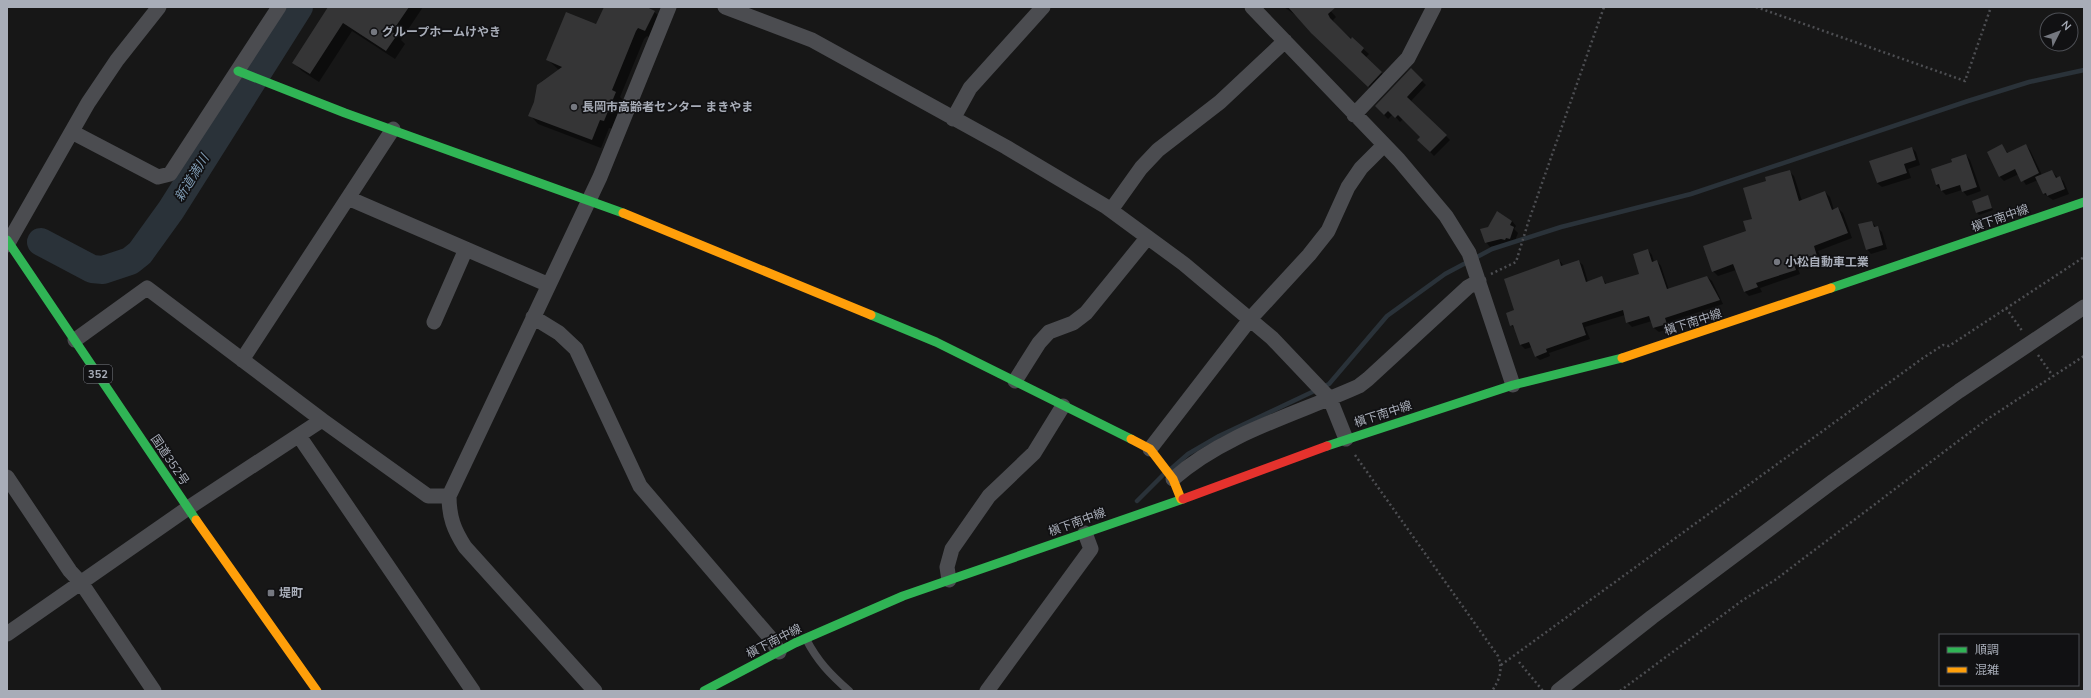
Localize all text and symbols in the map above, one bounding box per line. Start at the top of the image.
north arrow [2039,12,2079,52]
text: N [2058,18,2074,34]
place label: グループホームけやき [382,24,501,40]
marker: グループホームけやき [369,27,379,37]
place label: 長岡市高齢者センター まきやま [582,99,753,115]
marker: 長岡市高齢者センター まきやま [569,102,579,112]
water label: 新道満川 [171,149,214,205]
street label: 槇下南中線 [1969,201,2031,235]
place label: 小松自動車工業 [1785,254,1869,270]
marker: 小松自動車工業 [1772,257,1782,267]
street label: 槇下南中線 [1662,305,1724,339]
road number: 352 [84,365,112,383]
street label: 槇下南中線 [1352,397,1414,431]
street label: 国道352号 [147,432,193,488]
street label: 槇下南中線 [1046,504,1108,540]
place label: 堤町 [279,585,303,601]
marker: 堤町 [266,588,276,598]
street label: 槇下南中線 [744,620,804,662]
legend [1939,634,2079,686]
text: 順調 [1975,642,1999,658]
text: 混雑 [1975,662,1999,678]

